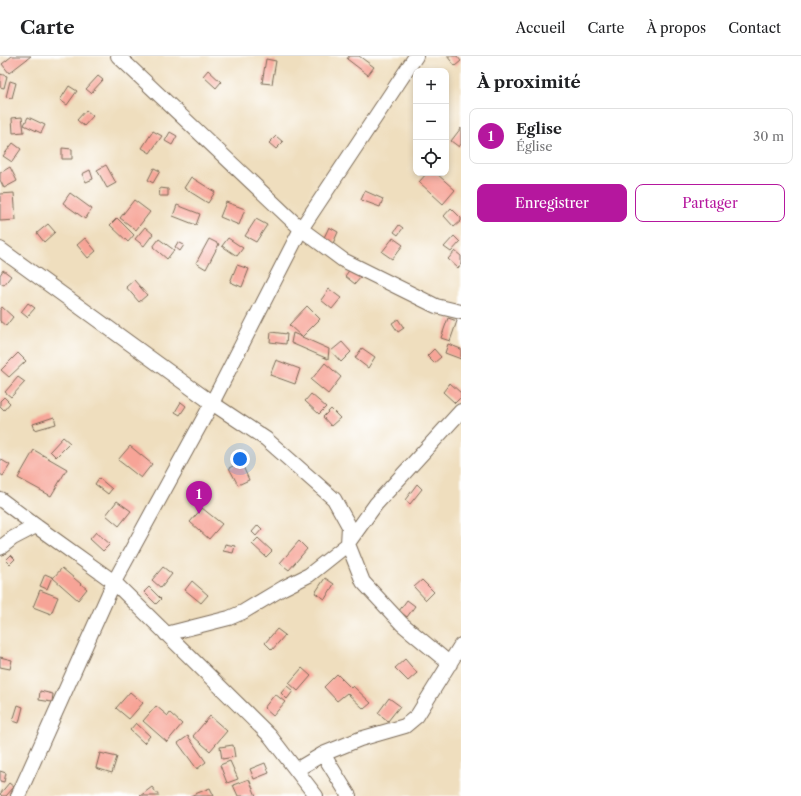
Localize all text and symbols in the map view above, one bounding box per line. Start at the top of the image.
text: Carte [20,16,75,39]
text: Accueil [516,19,566,37]
text: Carte [588,19,624,37]
text: À propos [646,19,706,37]
text: Contact [728,19,781,37]
map controls [413,68,449,176]
button: + [413,68,449,104]
text: À proximité [477,72,581,92]
button: − [413,104,449,140]
text: Eglise [516,119,562,138]
text: 1 [488,128,494,144]
text: 30 m [753,128,784,144]
text: Église [516,138,553,154]
button: locate [413,140,449,176]
button: Enregistrer [477,184,627,222]
button: Partager [635,184,785,222]
your location [230,449,250,469]
pin: 1 [186,481,212,514]

